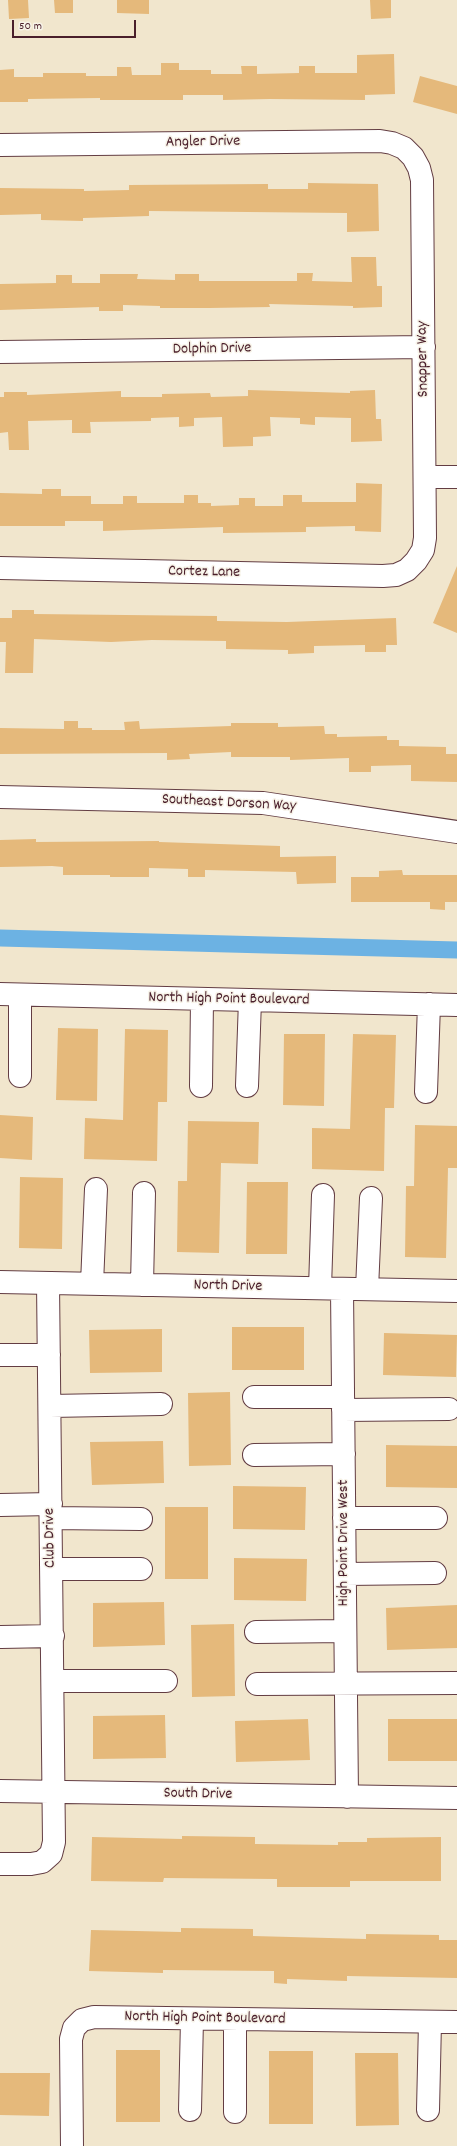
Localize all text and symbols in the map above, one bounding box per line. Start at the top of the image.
scale bar [14,12,138,38]
text: 50 m [19,18,42,35]
street label: Angler Drive [166,133,240,153]
street label: Snapper Way [414,321,434,397]
street label: Dolphin Drive [172,340,252,360]
street label: Cortez Lane [168,563,240,583]
street label: Southeast Dorson Way [161,791,297,817]
street label: North High Point Boulevard [148,989,310,1011]
street label: North Drive [193,1277,263,1297]
street label: High Point Drive West [335,1480,355,1606]
street label: Club Drive [41,1508,61,1568]
street label: South Drive [163,1785,233,1805]
street label: North High Point Boulevard [124,2008,286,2030]

